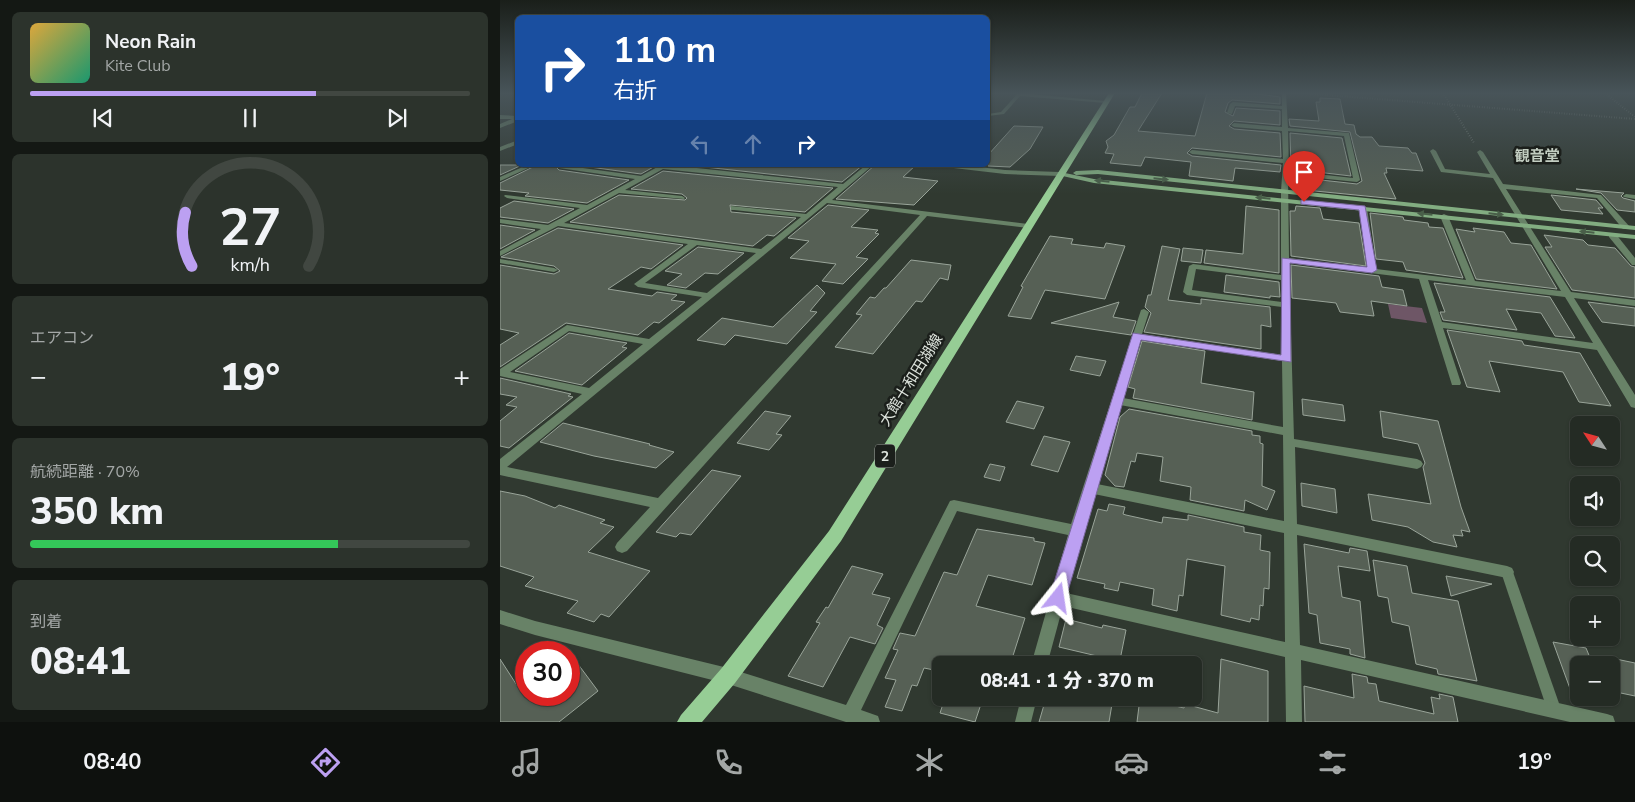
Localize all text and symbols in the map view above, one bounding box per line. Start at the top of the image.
text: 110 m [613,27,716,74]
text: Neon Rain [105,29,196,55]
icon: right [530,35,595,100]
text: Kite Club [105,55,171,77]
text: 右折 [613,76,657,106]
icon: previous [89,104,117,132]
icon: pause [236,104,264,132]
icon: next [383,104,411,132]
icon: left [686,130,714,158]
icon: ahead [739,130,767,158]
icon: right [792,130,820,158]
district label: 観音堂 [1514,146,1560,166]
pin [1283,151,1325,202]
icon: arrive [1290,158,1318,186]
one-way arrow [1153,175,1169,183]
one-way arrow [1093,177,1109,185]
text: 27 [219,192,281,263]
one-way arrow [1255,194,1271,202]
one-way arrow [1417,210,1433,218]
one-way arrow [1489,210,1505,218]
one-way arrow [1578,228,1594,236]
text: km/h [230,253,270,277]
text: エアコン [30,327,94,349]
street label: 大館十和田湖線 [875,330,947,430]
text: 19° [220,352,280,403]
text: − [30,358,47,396]
text: + [453,358,470,396]
north arrow [1570,416,1620,466]
map controls [1570,416,1620,706]
road number: 2 [875,444,895,468]
text: 航続距離 · 70% [30,461,140,483]
button: sound [1570,476,1620,526]
text: 350 km [30,486,164,537]
button: search [1570,536,1620,586]
position arrow [1031,571,1083,623]
button: + [1570,596,1620,646]
text: 到着 [30,611,62,633]
text: 08:41 [30,636,131,687]
speed limit sign: 30 [515,641,580,706]
button: − [1570,656,1620,706]
text: 08:41 · 1 分 · 370 m [980,668,1154,694]
icon: directions [308,745,343,780]
icon: music [509,745,544,780]
icon: phone [711,745,746,780]
icon: climate [912,745,947,780]
icon: car [1114,745,1149,780]
icon: filters [1315,745,1350,780]
text: 08:40 [83,747,142,777]
text: 19° [1517,747,1552,777]

